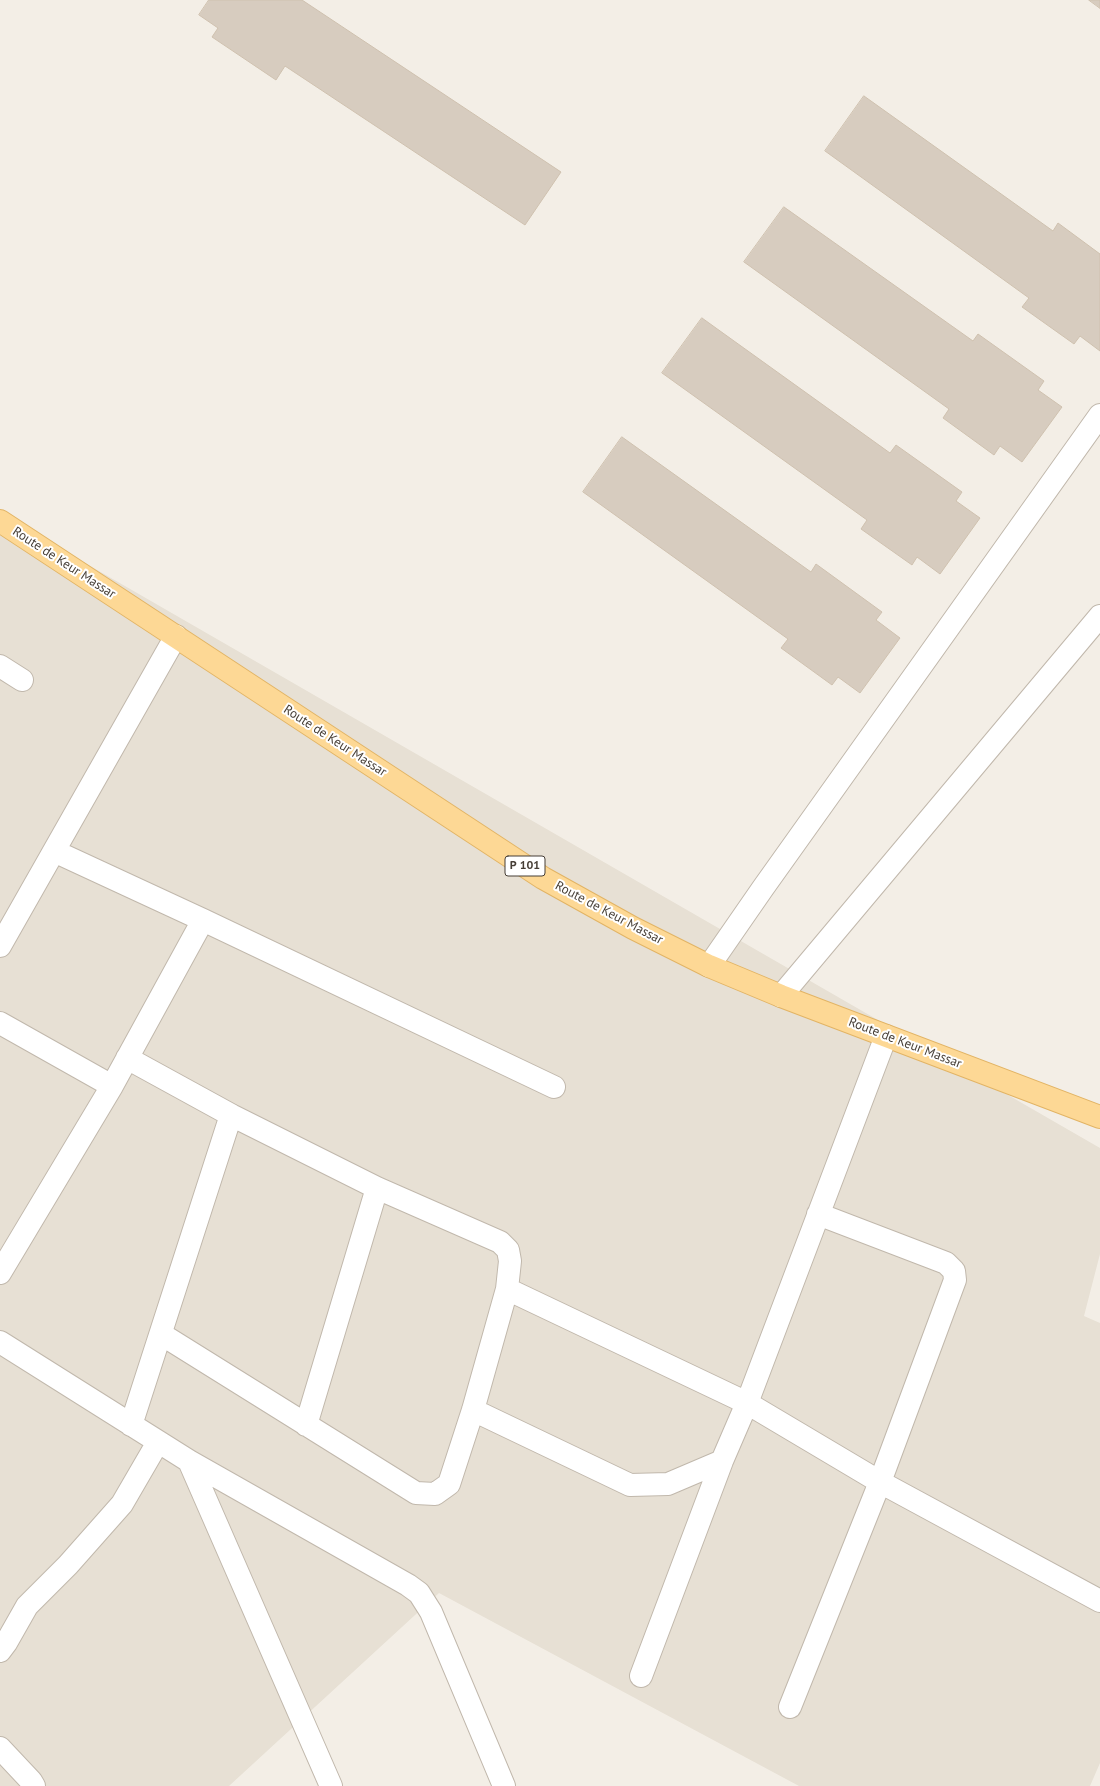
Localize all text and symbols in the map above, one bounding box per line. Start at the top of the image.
street label: Route de Keur Massar [9,524,119,602]
street label: Route de Keur Massar [280,702,390,780]
road number: P 101 [505,856,545,876]
street label: Route de Keur Massar [552,878,666,948]
street label: Route de Keur Massar [846,1014,964,1072]

